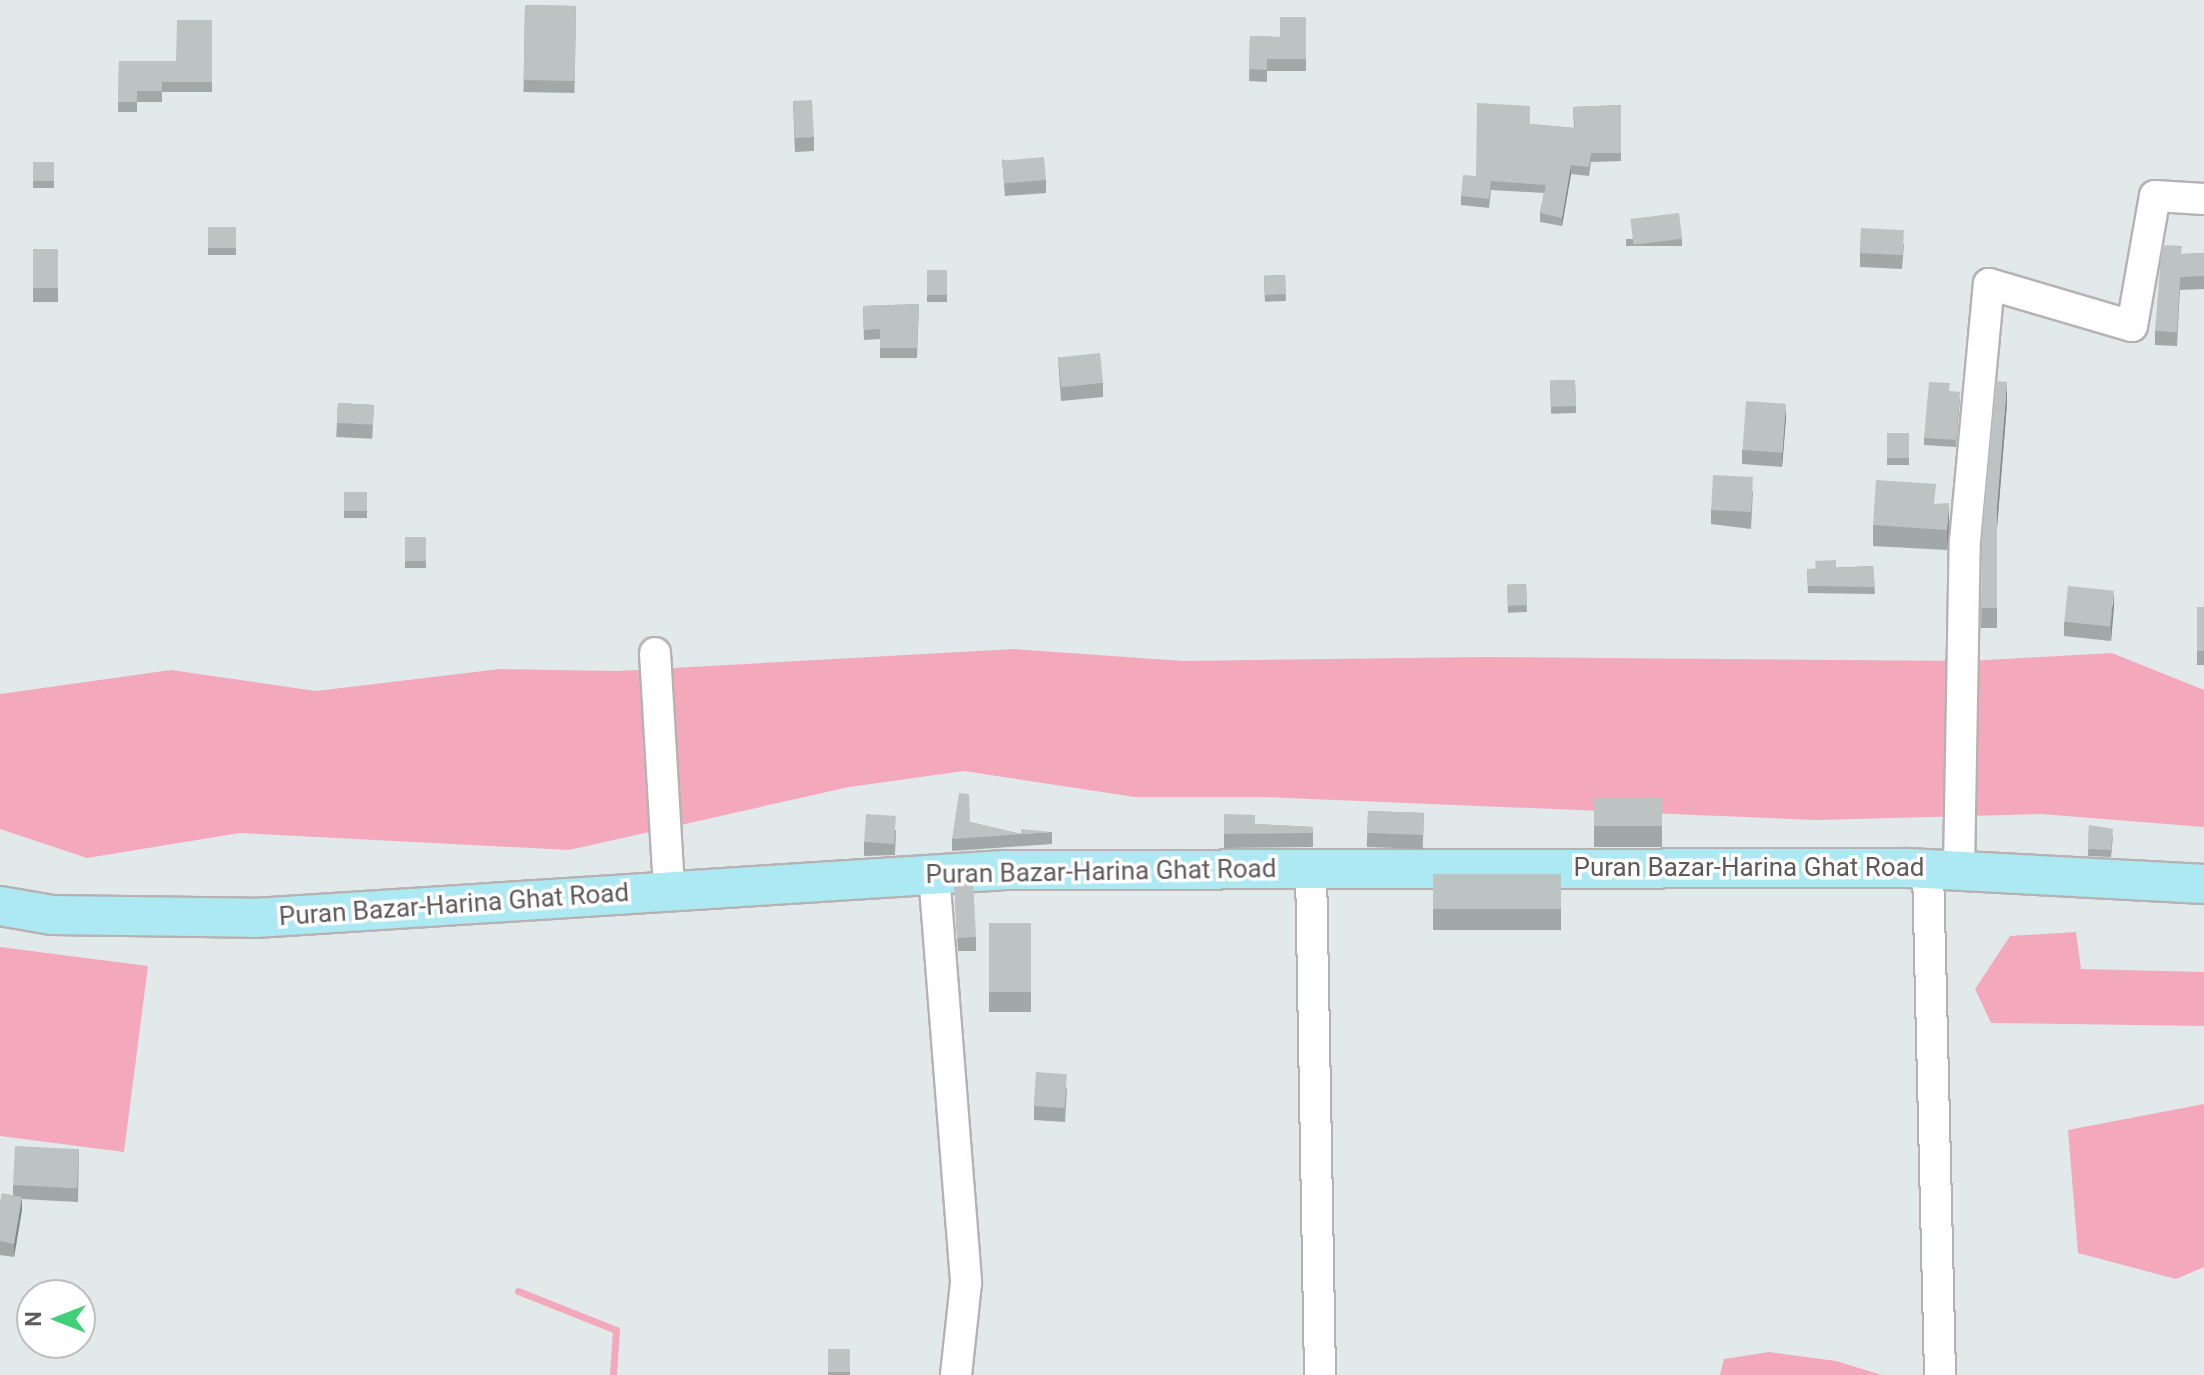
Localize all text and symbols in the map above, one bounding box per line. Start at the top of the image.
street label: Puran Bazar-Harina Ghat Road [1574,852,1924,884]
street label: Puran Bazar-Harina Ghat Road [925,853,1277,891]
street label: Puran Bazar-Harina Ghat Road [278,877,630,933]
north arrow [16,1279,96,1359]
text: N [21,1311,46,1327]

